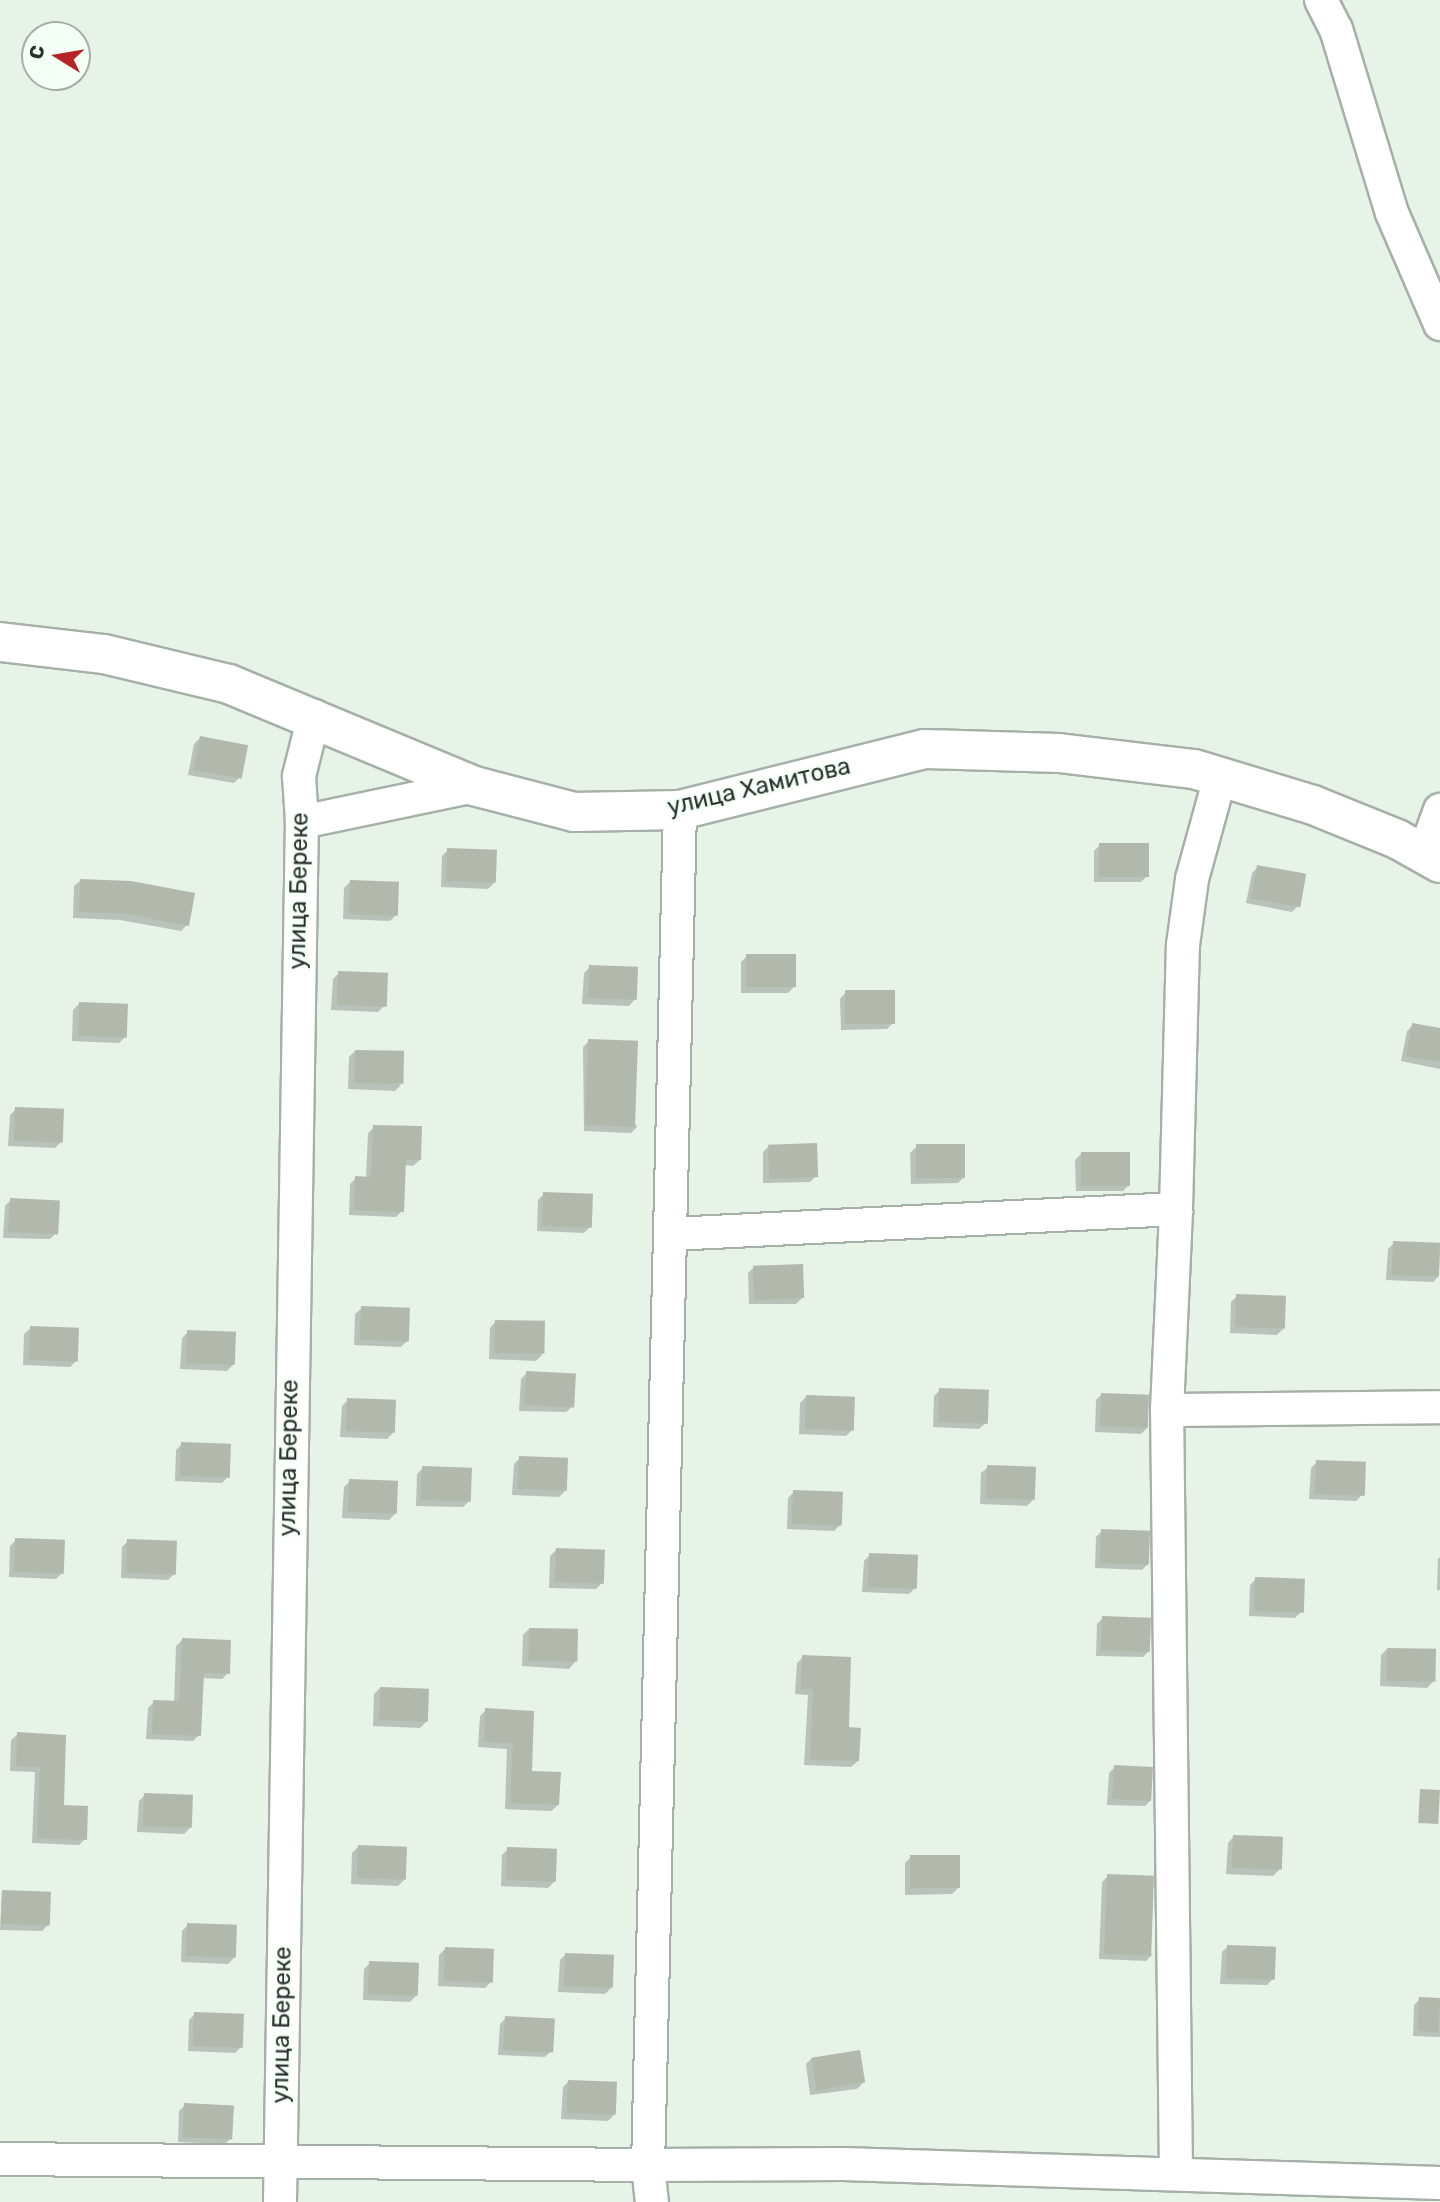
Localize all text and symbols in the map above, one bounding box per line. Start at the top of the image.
north arrow [21,21,91,91]
text: С [24,44,49,61]
street label: улица Хамитова [665,752,853,822]
street label: улица Береке [283,812,315,970]
street label: улица Береке [273,1379,305,1537]
street label: улица Береке [266,1946,298,2104]

